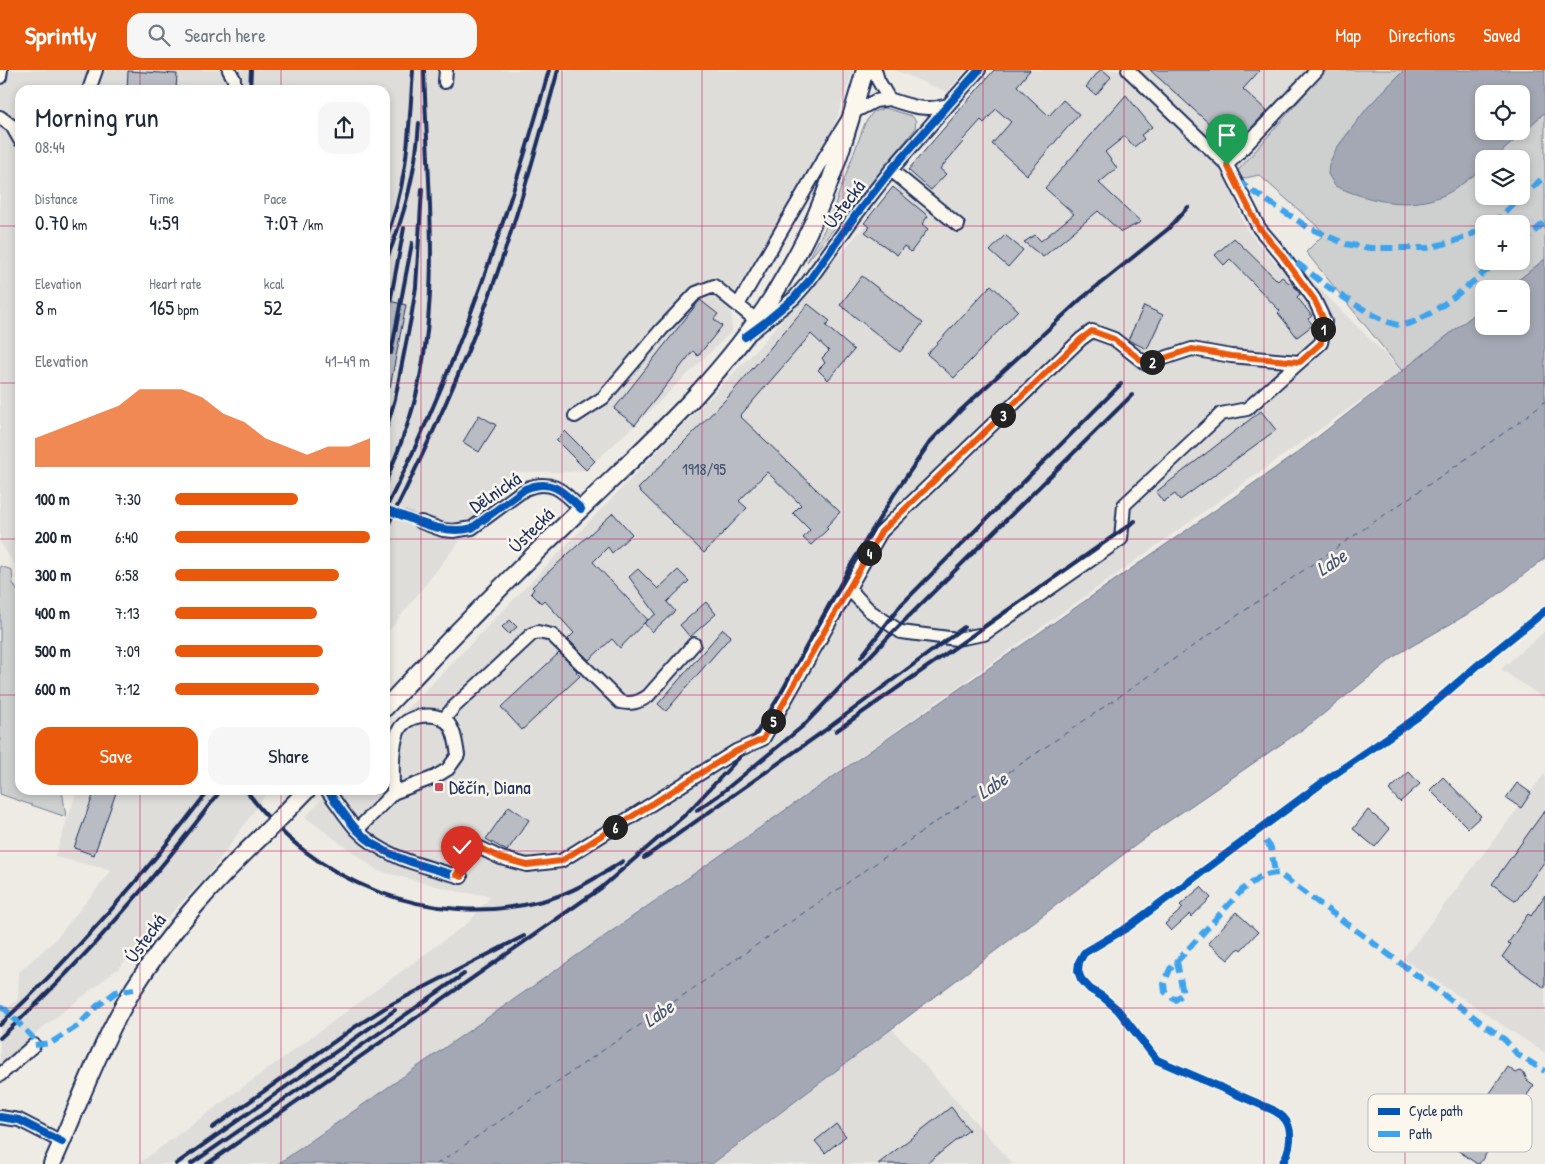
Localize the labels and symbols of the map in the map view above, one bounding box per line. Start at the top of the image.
pin [1206,114,1248,165]
street label: Ústecká [817,174,871,234]
pin: 1 [1310,316,1336,342]
pin: 2 [1140,350,1164,374]
pin: 3 [990,402,1016,428]
house number: 1918/95 [682,458,726,480]
street label: Dělnická [464,465,526,519]
street label: Ústecká [503,501,560,558]
pin: 4 [856,540,882,566]
water label: Labe [1310,542,1352,582]
pin: 5 [760,708,786,734]
water label: Labe [971,765,1013,805]
place label: Děčín, Diana [449,774,531,800]
marker: Děčín, Diana [433,781,445,793]
pin: 6 [602,814,628,840]
pin [441,826,483,877]
street label: Ústecká [118,908,172,968]
water label: Labe [637,992,679,1033]
legend [1368,1094,1532,1152]
text: Cycle path [1409,1101,1463,1121]
text: Path [1409,1124,1432,1143]

